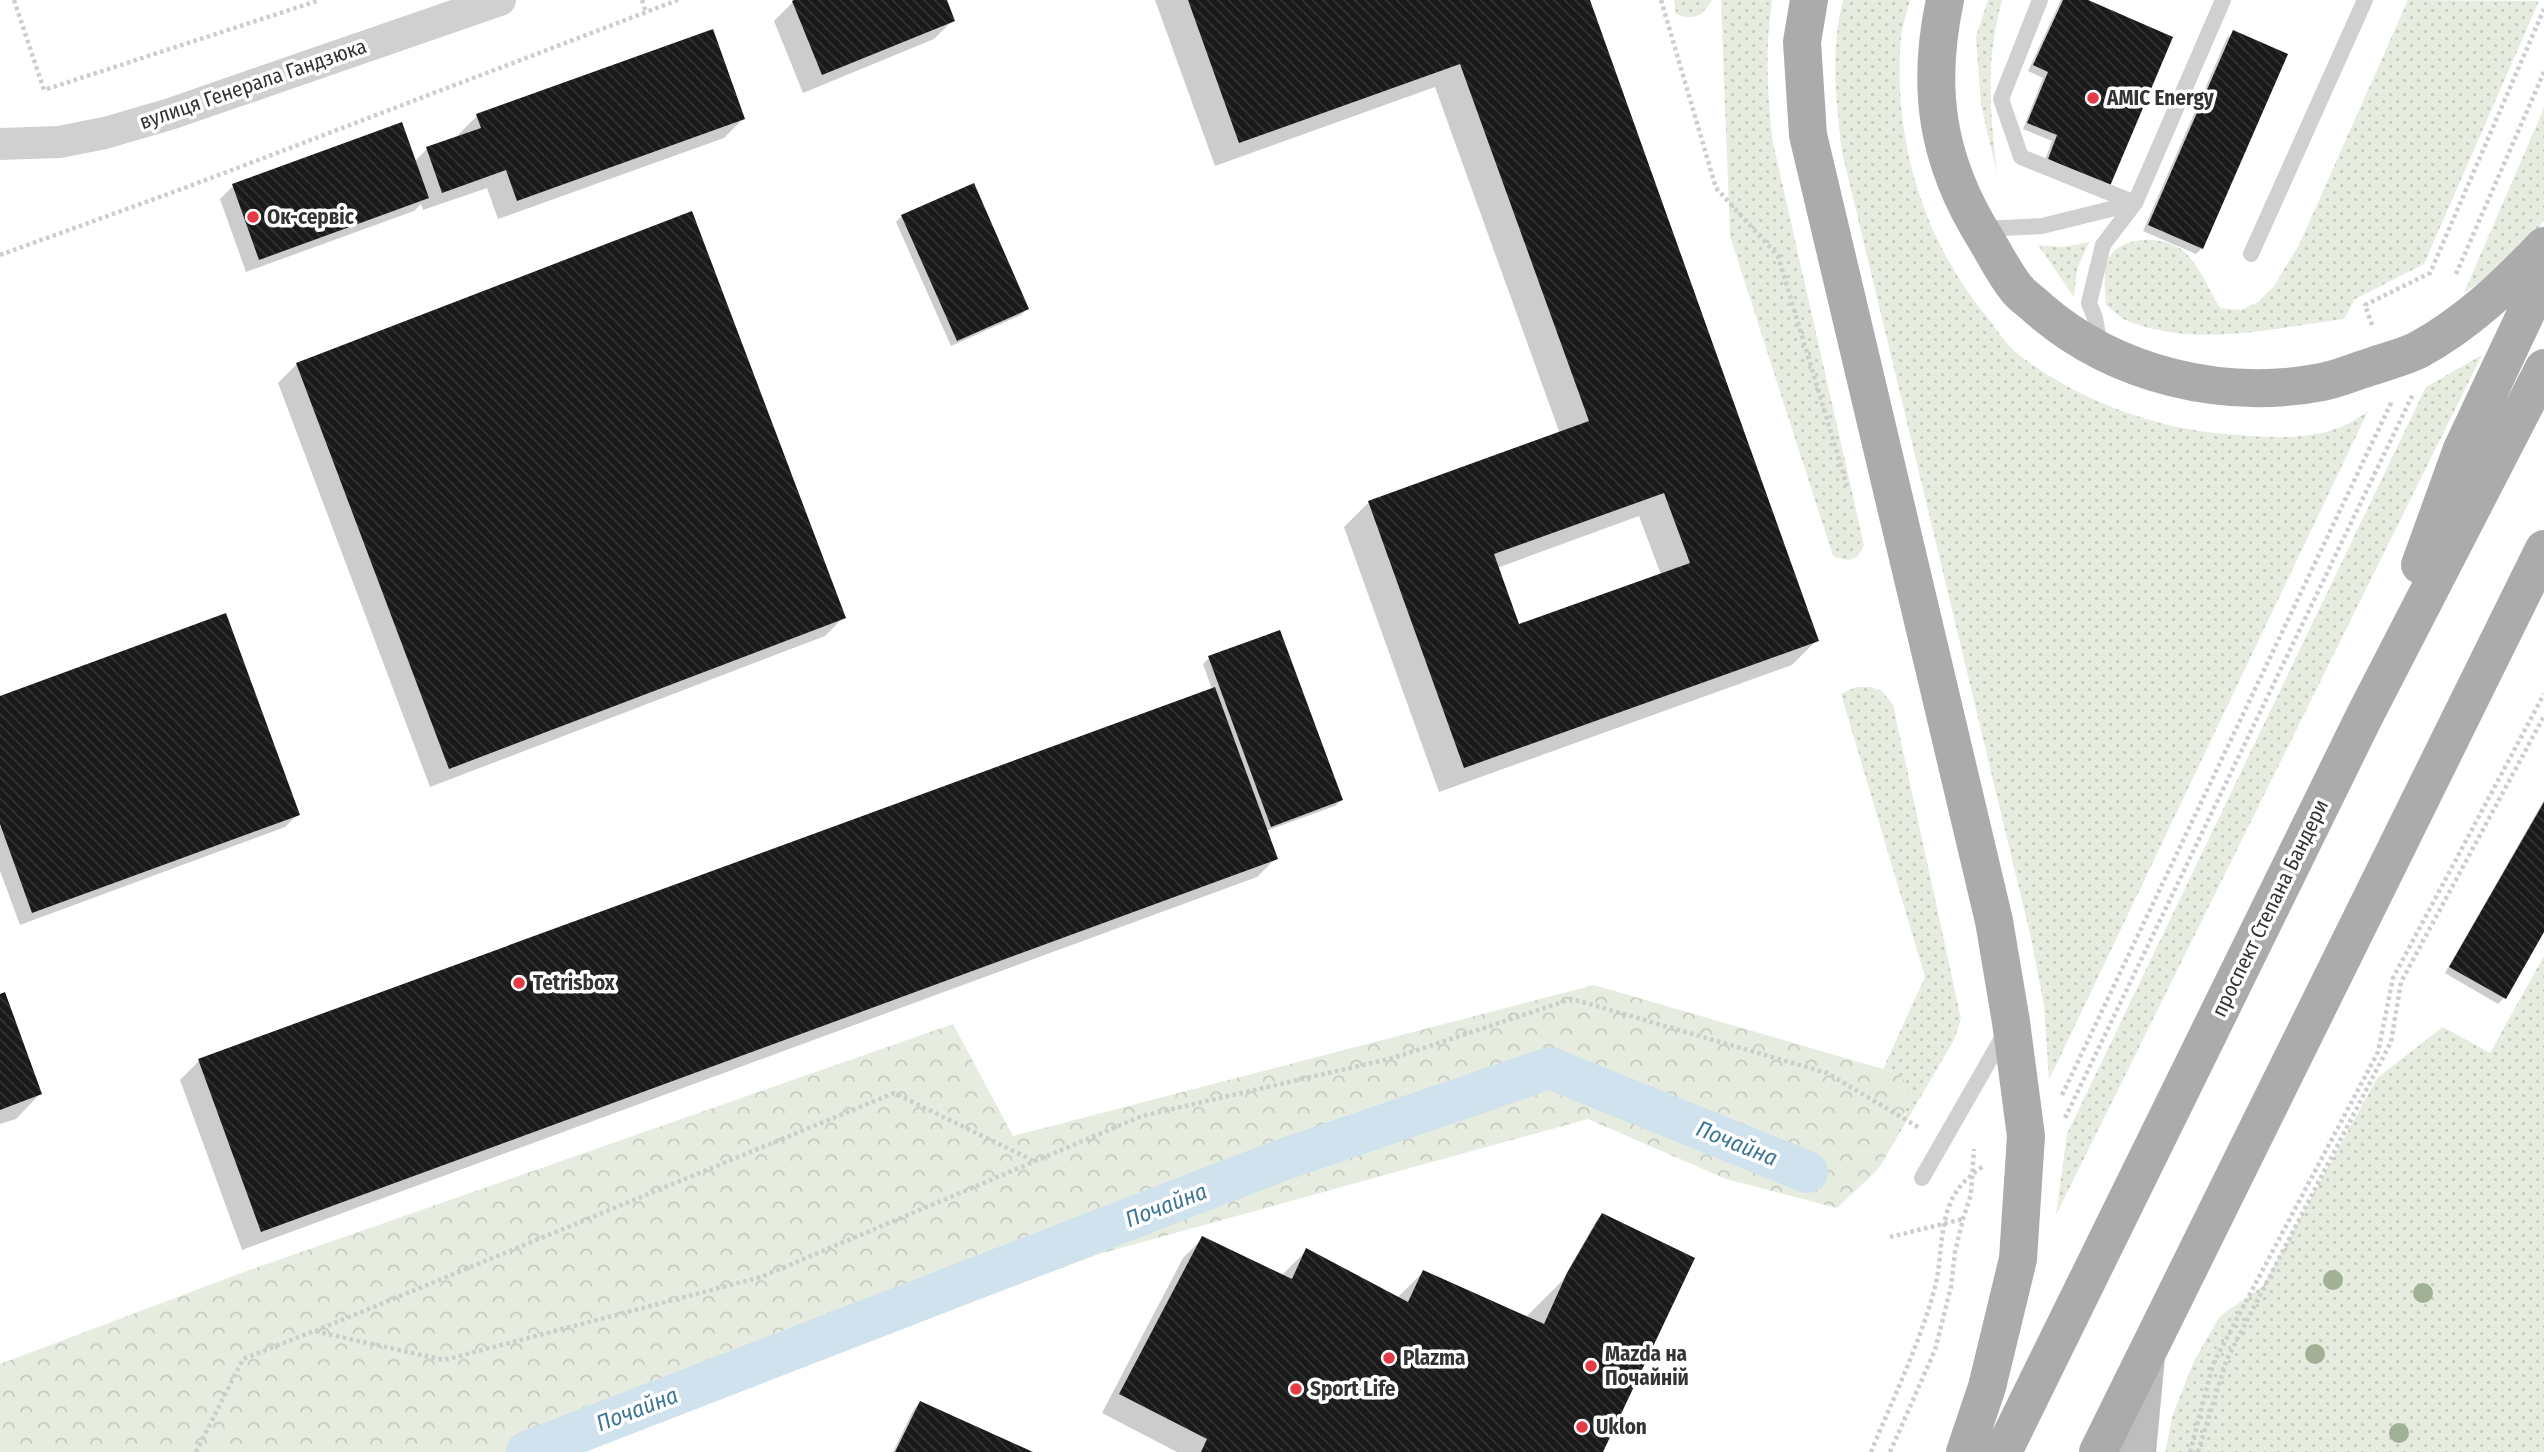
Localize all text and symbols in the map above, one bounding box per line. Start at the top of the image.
street label: вулиця Генерала Гандзюка [136,33,370,135]
place label: AMIC Energy [2106,85,2215,111]
marker: AMIC Energy [2085,90,2101,106]
place label: Ок-сервіс [267,204,355,230]
marker: Ок-сервіс [245,209,261,225]
street label: проспект Степана Бандери [2206,795,2334,1021]
place label: Tetrisbox [533,970,616,996]
marker: Tetrisbox [511,975,527,991]
water label: Почайна [1692,1114,1782,1172]
water label: Почайна [1121,1177,1211,1233]
place label: Mazda на Почайній [1605,1341,1689,1391]
place label: Plazma [1403,1345,1466,1371]
marker: Plazma [1381,1350,1397,1366]
marker: Mazda на Почайній [1583,1358,1599,1374]
place label: Sport Life [1310,1376,1396,1402]
water label: Почайна [592,1381,682,1437]
marker: Sport Life [1288,1381,1304,1397]
place label: Uklon [1596,1414,1647,1440]
marker: Uklon [1574,1419,1590,1435]

